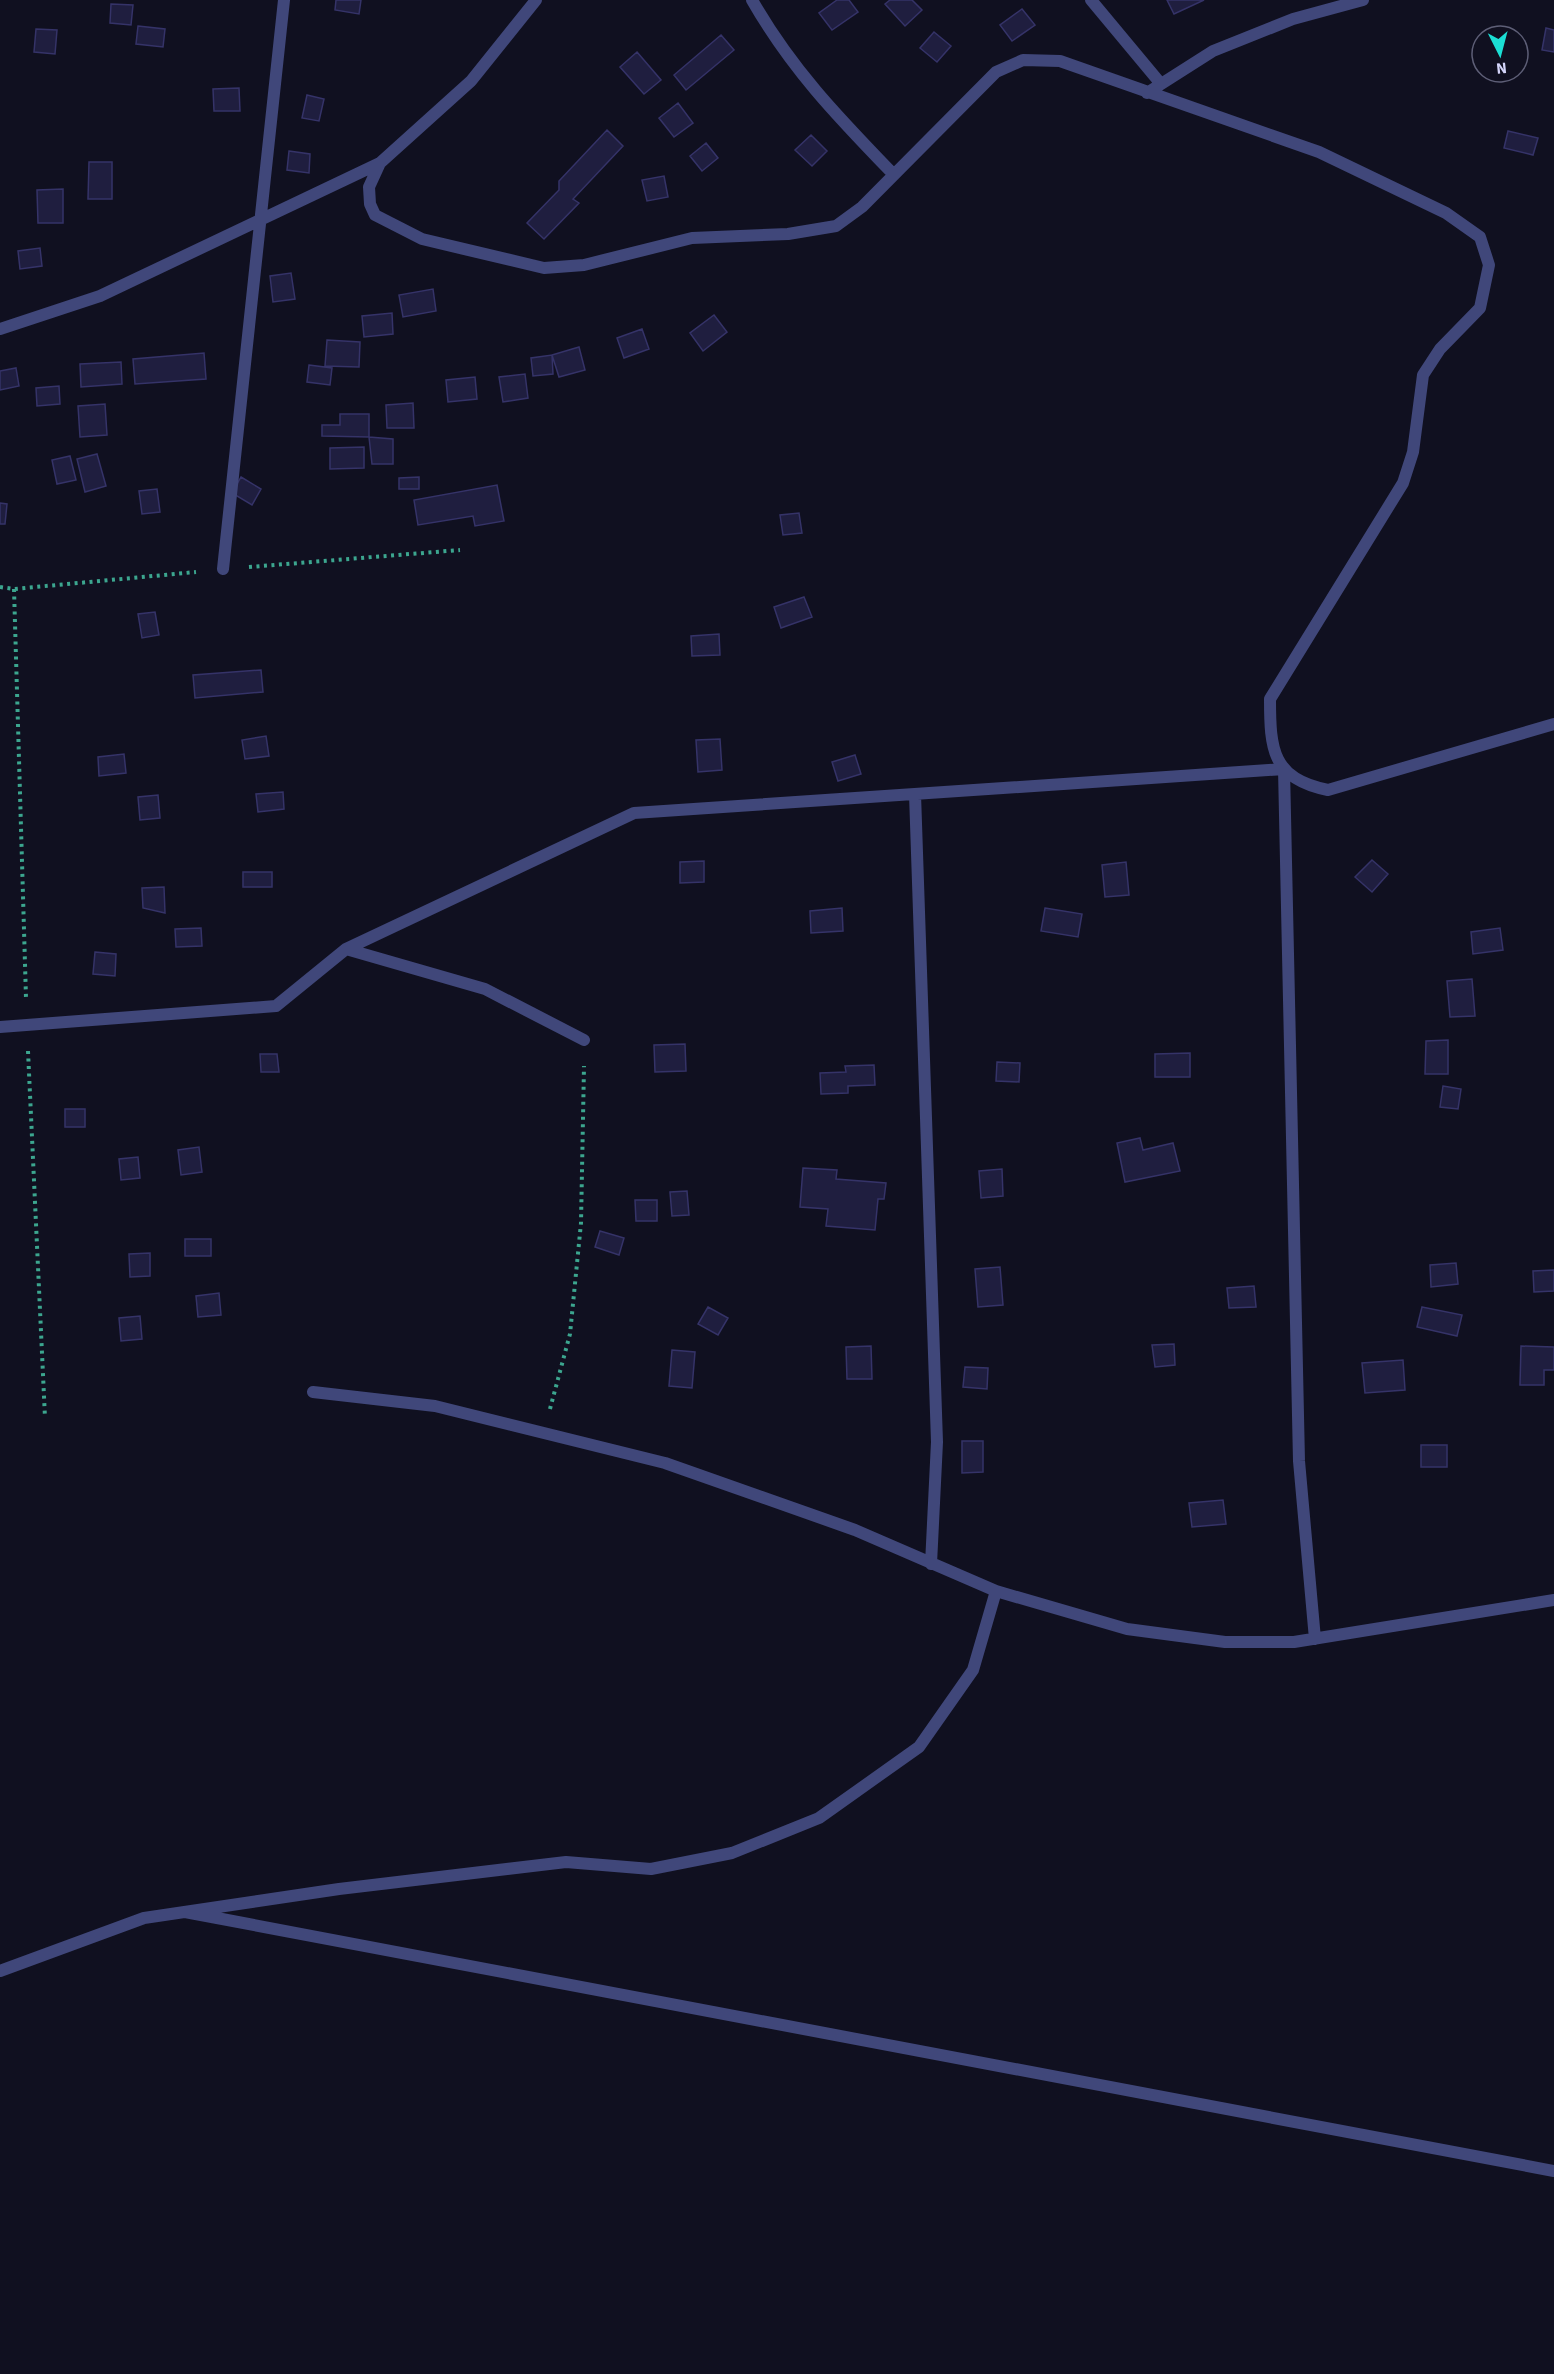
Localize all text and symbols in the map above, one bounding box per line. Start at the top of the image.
north arrow [1470,24,1530,84]
text: N [1495,56,1508,79]

